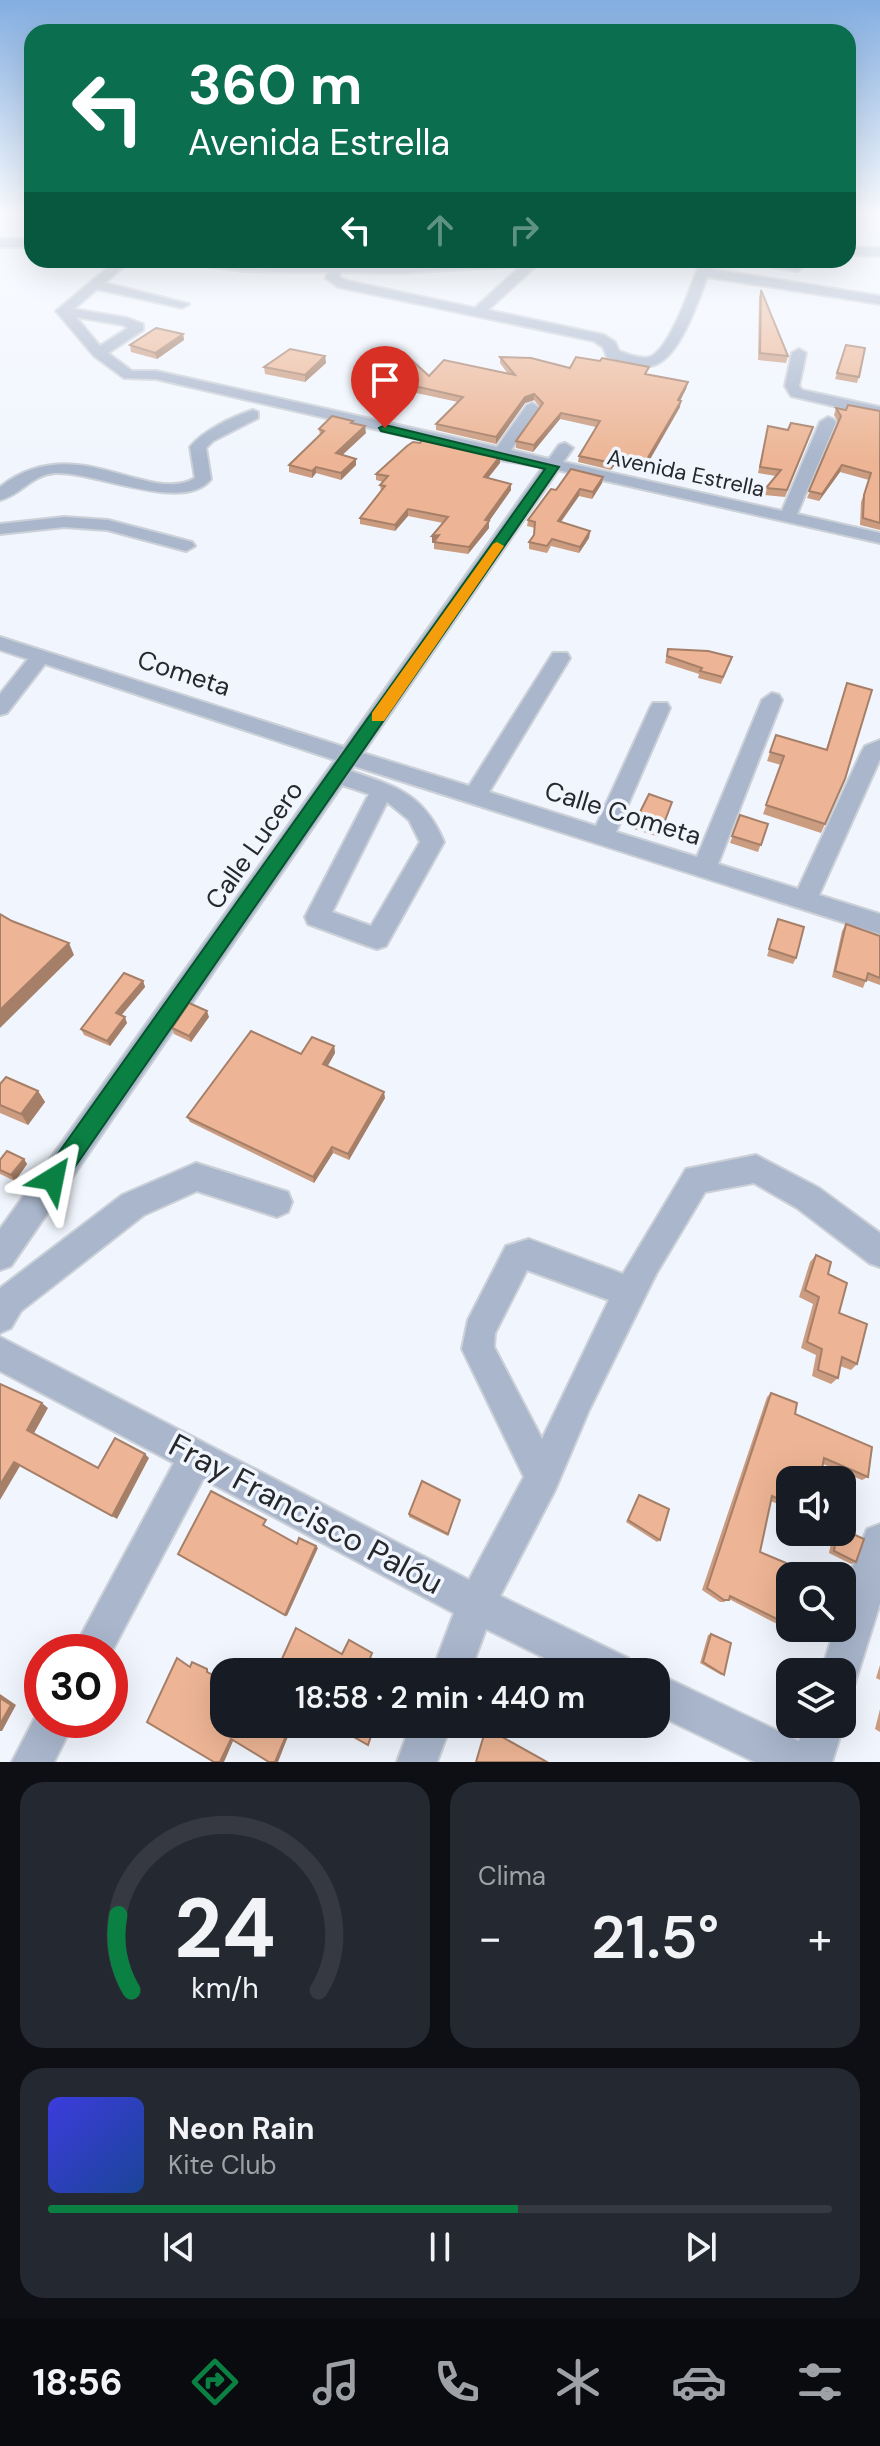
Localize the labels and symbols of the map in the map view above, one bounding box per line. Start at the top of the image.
pin [351,346,419,428]
street label: Avenida Estrella [605,442,767,504]
street label: Cometa [133,642,235,704]
street label: Calle Cometa [541,773,705,853]
street label: Calle Lucero [197,774,311,916]
position arrow [11,1137,95,1221]
street label: Fray Francisco Palóu [162,1424,450,1604]
speed limit sign: 30 [24,1634,128,1738]

